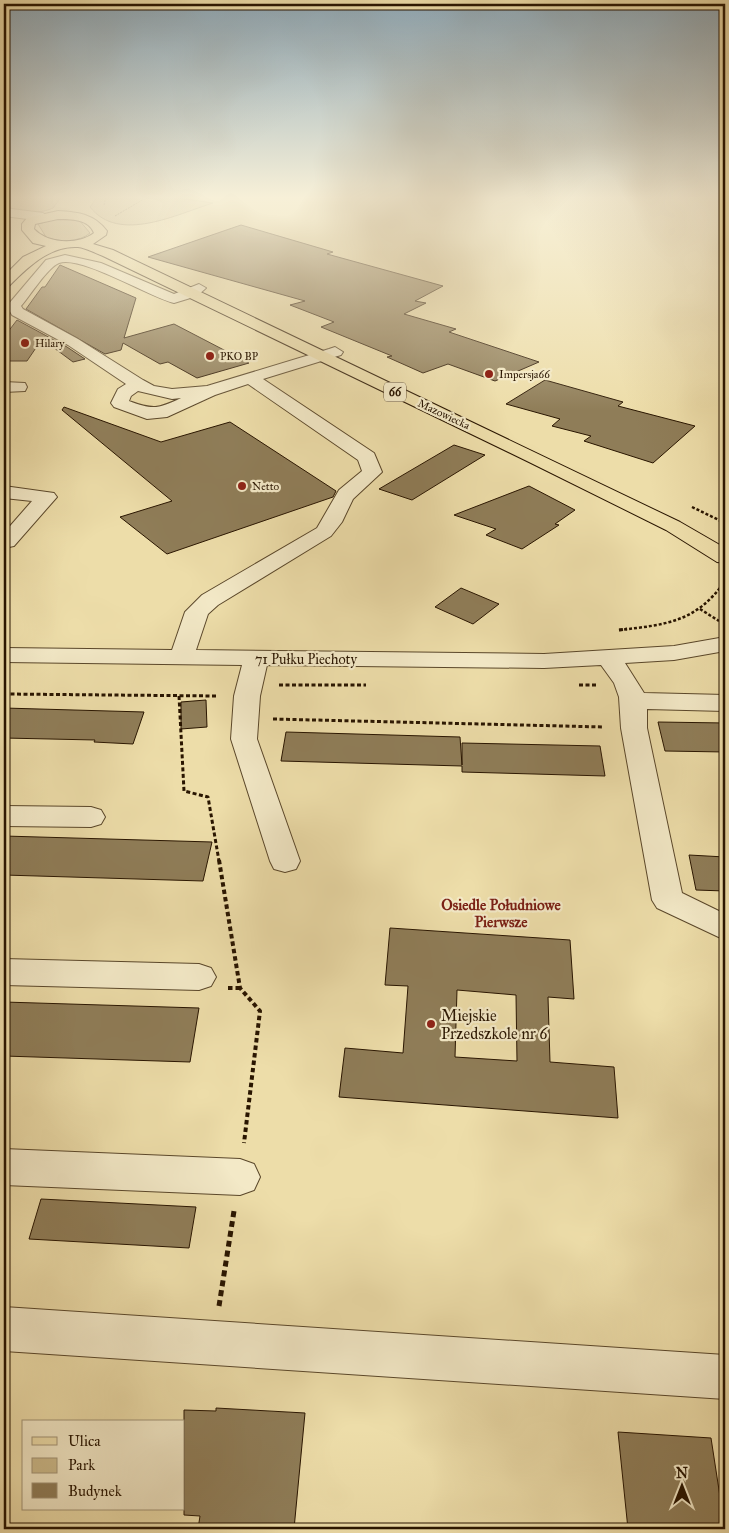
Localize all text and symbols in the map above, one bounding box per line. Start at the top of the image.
marker: Hilary [19,337,31,349]
place label: Hilary [35,337,65,350]
marker: PKO BP [204,350,216,362]
place label: PKO BP [220,350,259,363]
marker: Impersja66 [483,368,495,380]
place label: Impersja66 [499,368,550,381]
road number: 66 [384,382,406,402]
street label: Mazowiecka [416,397,472,432]
marker: Netto [236,480,248,492]
place label: Netto [252,480,280,493]
street label: 71 Pułku Piechoty [255,651,358,668]
district label: Osiedle Południowe Pierwsze [441,896,561,931]
place label: Miejskie Przedszkole nr 6 [441,1006,548,1043]
marker: Miejskie Przedszkole nr 6 [425,1018,437,1030]
legend [22,1420,185,1510]
text: Ulica [68,1432,101,1450]
text: Park [68,1456,95,1474]
north arrow [656,1460,706,1510]
text: N [676,1465,688,1482]
text: Budynek [68,1482,122,1500]

